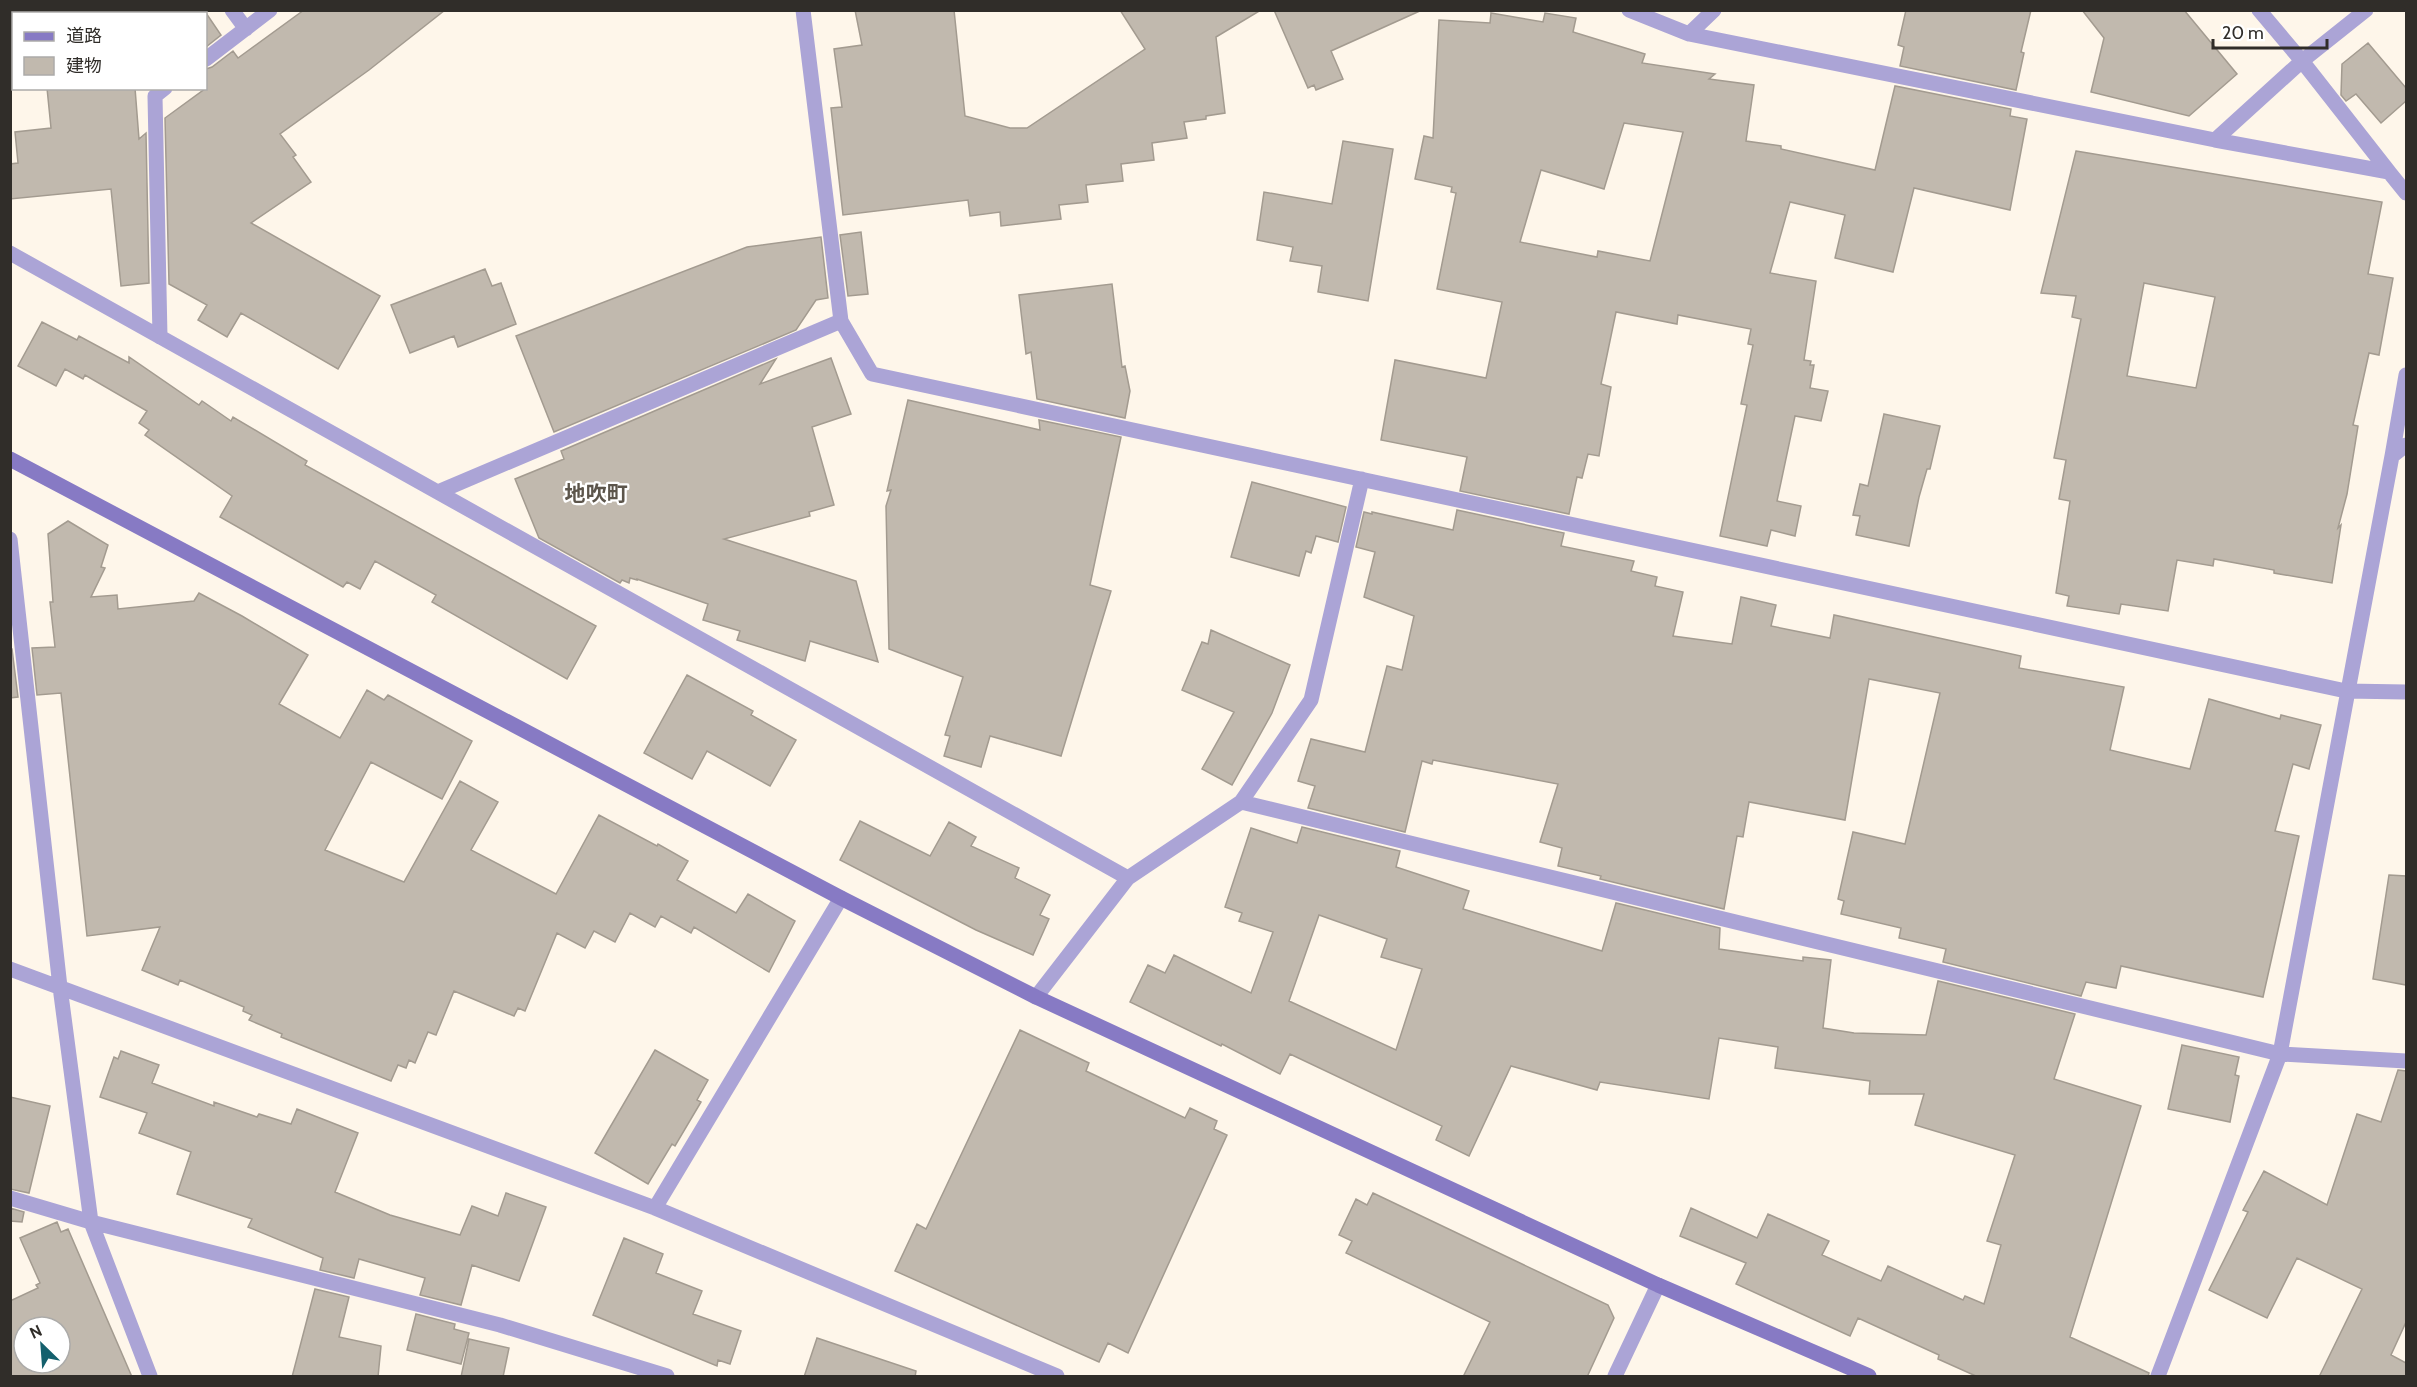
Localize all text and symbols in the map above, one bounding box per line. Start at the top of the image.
legend [12,12,207,90]
scale bar [2213,12,2327,50]
text: 20 m [2222,22,2264,44]
text: 道路 [66,25,102,47]
text: 建物 [66,55,102,77]
district label: 地吹町 [565,481,628,506]
north arrow [12,1315,72,1375]
text: N [27,1321,45,1343]

